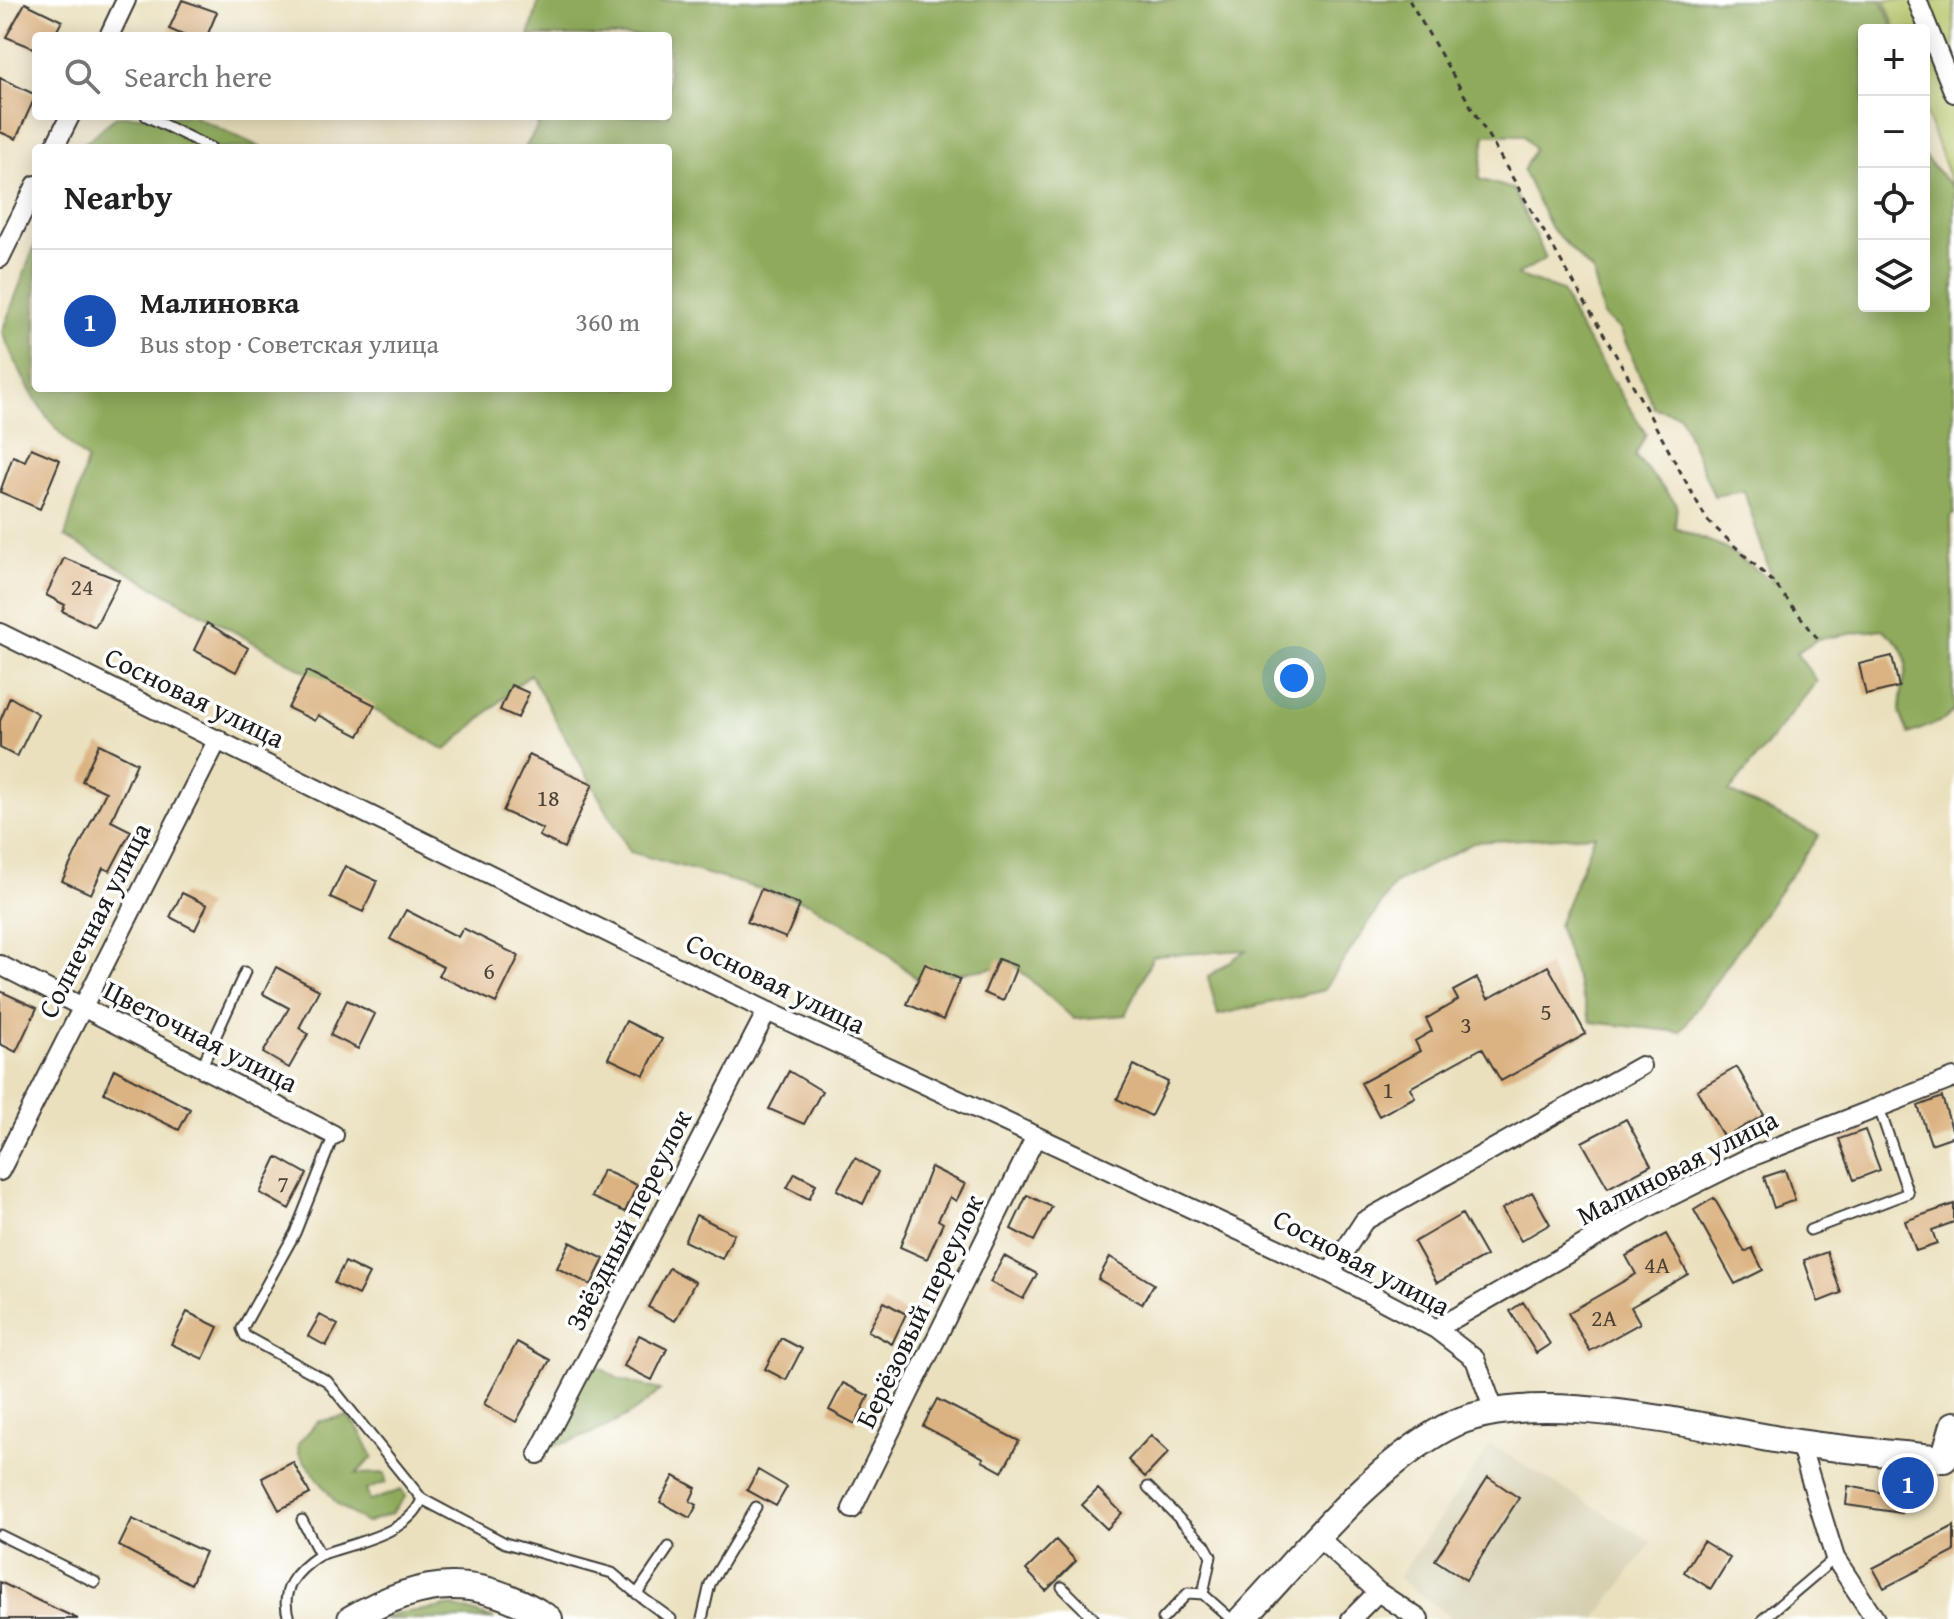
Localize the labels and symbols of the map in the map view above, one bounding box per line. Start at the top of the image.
house number: 24 [70,569,94,604]
street label: Сосновая улица [98,635,293,758]
your location [1274,658,1314,698]
house number: 18 [536,780,560,815]
street label: Солнечная улица [27,814,161,1025]
street label: Сосновая улица [679,921,874,1044]
house number: 6 [483,953,495,988]
street label: Цветочная улица [97,969,306,1103]
house number: 5 [1540,994,1552,1029]
house number: 3 [1460,1007,1472,1042]
house number: 1 [1382,1072,1394,1107]
street label: Малиновая улица [1569,1098,1785,1235]
street label: Звёздный переулок [554,1102,701,1337]
house number: 7 [277,1166,289,1201]
street label: Берёзовый переулок [844,1187,993,1435]
street label: Сосновая улица [1266,1198,1459,1326]
house number: 4А [1644,1247,1671,1282]
house number: 2А [1591,1300,1618,1335]
pin: 1 [1882,1453,1934,1513]

